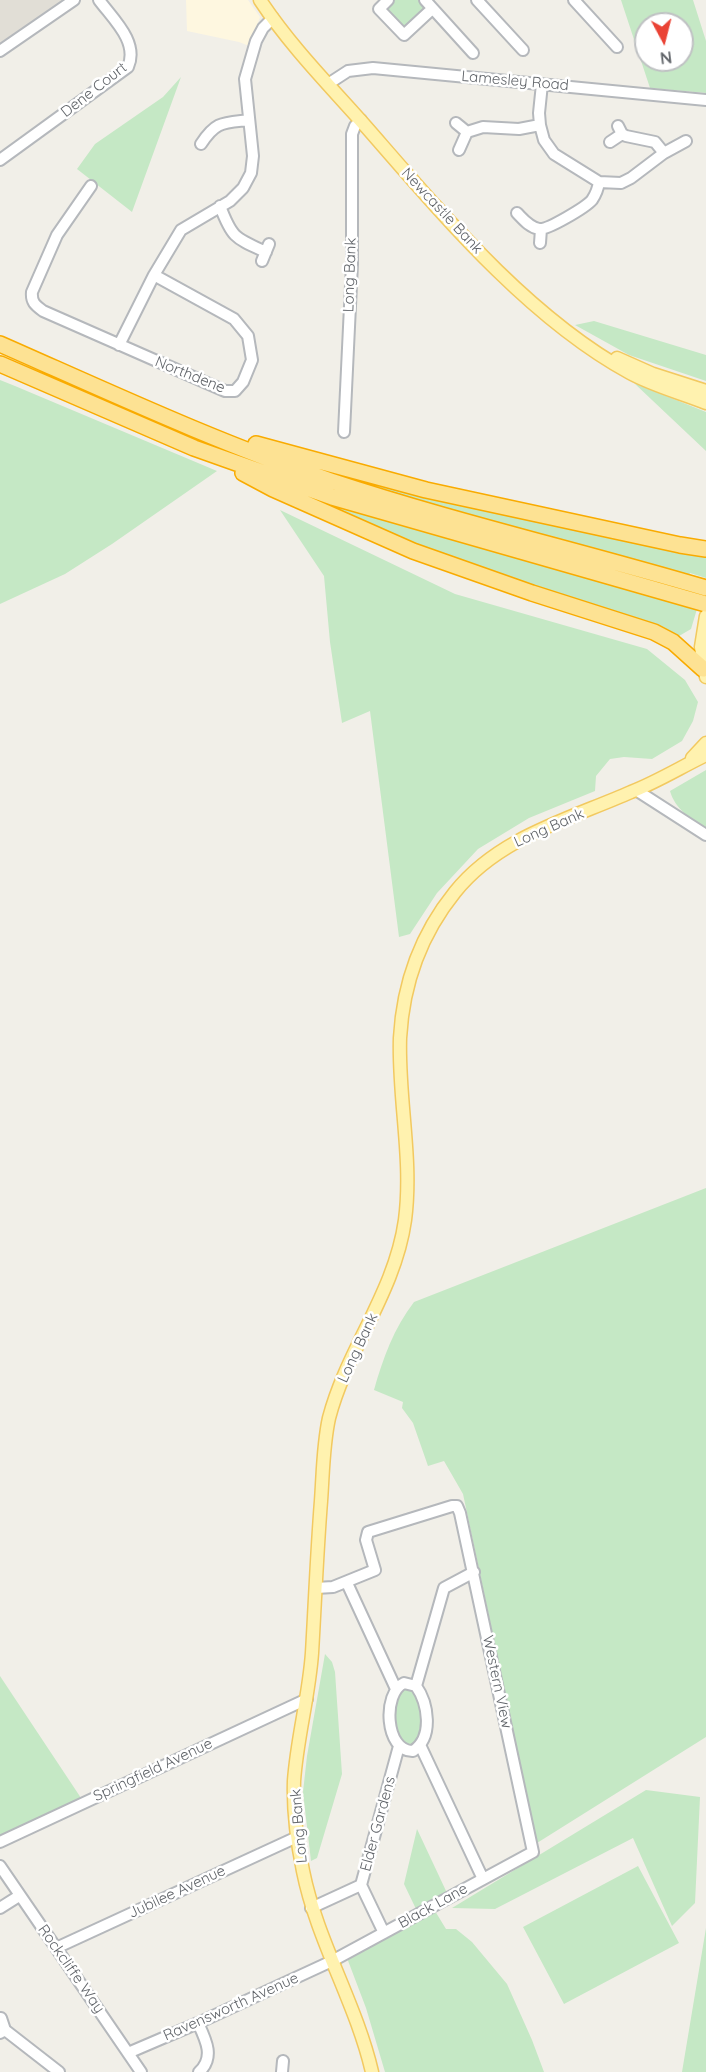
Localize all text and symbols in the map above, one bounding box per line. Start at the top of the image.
north arrow [634,12,694,72]
text: N [659,47,673,69]
street label: Dene Court [57,59,131,121]
street label: Lamesley Road [461,67,569,95]
street label: Newcastle Bank [398,164,486,258]
street label: Long Bank [340,237,360,313]
street label: Northdene [152,353,228,397]
street label: Long Bank [511,805,587,851]
street label: Long Bank [334,1310,382,1386]
street label: Western View [478,1634,516,1730]
street label: Springfield Avenue [91,1735,215,1805]
street label: Elder Gardens [357,1774,399,1874]
street label: Long Bank [287,1788,311,1864]
street label: Jubilee Avenue [126,1862,228,1922]
street label: Black Lane [395,1880,471,1932]
street label: Rockcliffe Way [34,1921,108,2017]
street label: Ravensworth Avenue [161,1969,301,2045]

